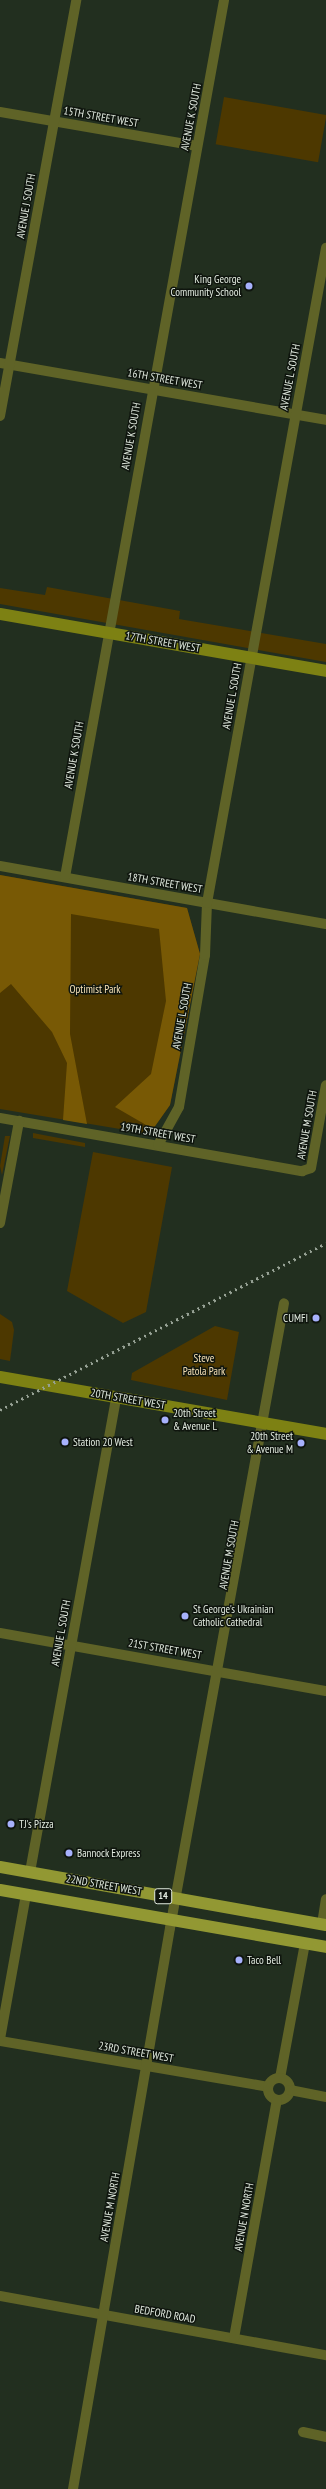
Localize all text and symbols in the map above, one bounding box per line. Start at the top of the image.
street label: AVENUE K SOUTH [178,82,204,152]
street label: 15TH STREET WEST [62,104,140,130]
street label: AVENUE J SOUTH [14,173,38,239]
place label: King George Community School [170,273,241,299]
marker: King George Community School [244,281,254,291]
street label: AVENUE L SOUTH [277,343,303,411]
street label: 16TH STREET WEST [126,366,204,392]
street label: AVENUE K SOUTH [119,401,143,471]
street label: 17TH STREET WEST [124,629,202,655]
street label: AVENUE L SOUTH [220,662,244,730]
street label: AVENUE K SOUTH [62,720,86,790]
street label: 18TH STREET WEST [126,870,204,896]
park label: Optimist Park [69,982,121,996]
street label: AVENUE L SOUTH [170,982,194,1050]
street label: AVENUE M SOUTH [294,1089,320,1161]
street label: 19TH STREET WEST [119,1120,197,1146]
place label: CUMFI [283,1311,308,1325]
marker: CUMFI [311,1313,321,1323]
park label: Steve Patola Park [183,1352,225,1378]
street label: 20TH STREET WEST [89,1386,167,1412]
place label: 20th Street & Avenue L [173,1407,217,1433]
marker: 20th Street & Avenue L [160,1415,170,1425]
place label: 20th Street & Avenue M [246,1430,293,1456]
place label: Station 20 West [73,1435,133,1449]
marker: Station 20 West [60,1437,70,1447]
marker: 20th Street & Avenue M [296,1438,306,1448]
street label: AVENUE M SOUTH [216,1519,242,1591]
street label: AVENUE L SOUTH [49,1599,73,1667]
place label: St George's Ukrainian Catholic Cathedral [193,1603,274,1629]
marker: St George's Ukrainian Catholic Cathedral [180,1611,190,1621]
street label: 21ST STREET WEST [127,1636,203,1662]
place label: TJ's Pizza [19,1817,54,1831]
marker: TJ's Pizza [6,1819,16,1829]
place label: Bannock Express [77,1846,141,1860]
marker: Bannock Express [64,1848,74,1858]
street label: 22ND STREET WEST [65,1872,143,1898]
road number: 14 [154,1888,172,1904]
place label: Taco Bell [247,1953,281,1967]
marker: Taco Bell [234,1955,244,1965]
street label: 23RD STREET WEST [97,2039,175,2065]
street label: AVENUE M NORTH [97,2171,123,2243]
street label: AVENUE N NORTH [232,2182,256,2252]
street label: BEDFORD ROAD [134,2302,196,2326]

